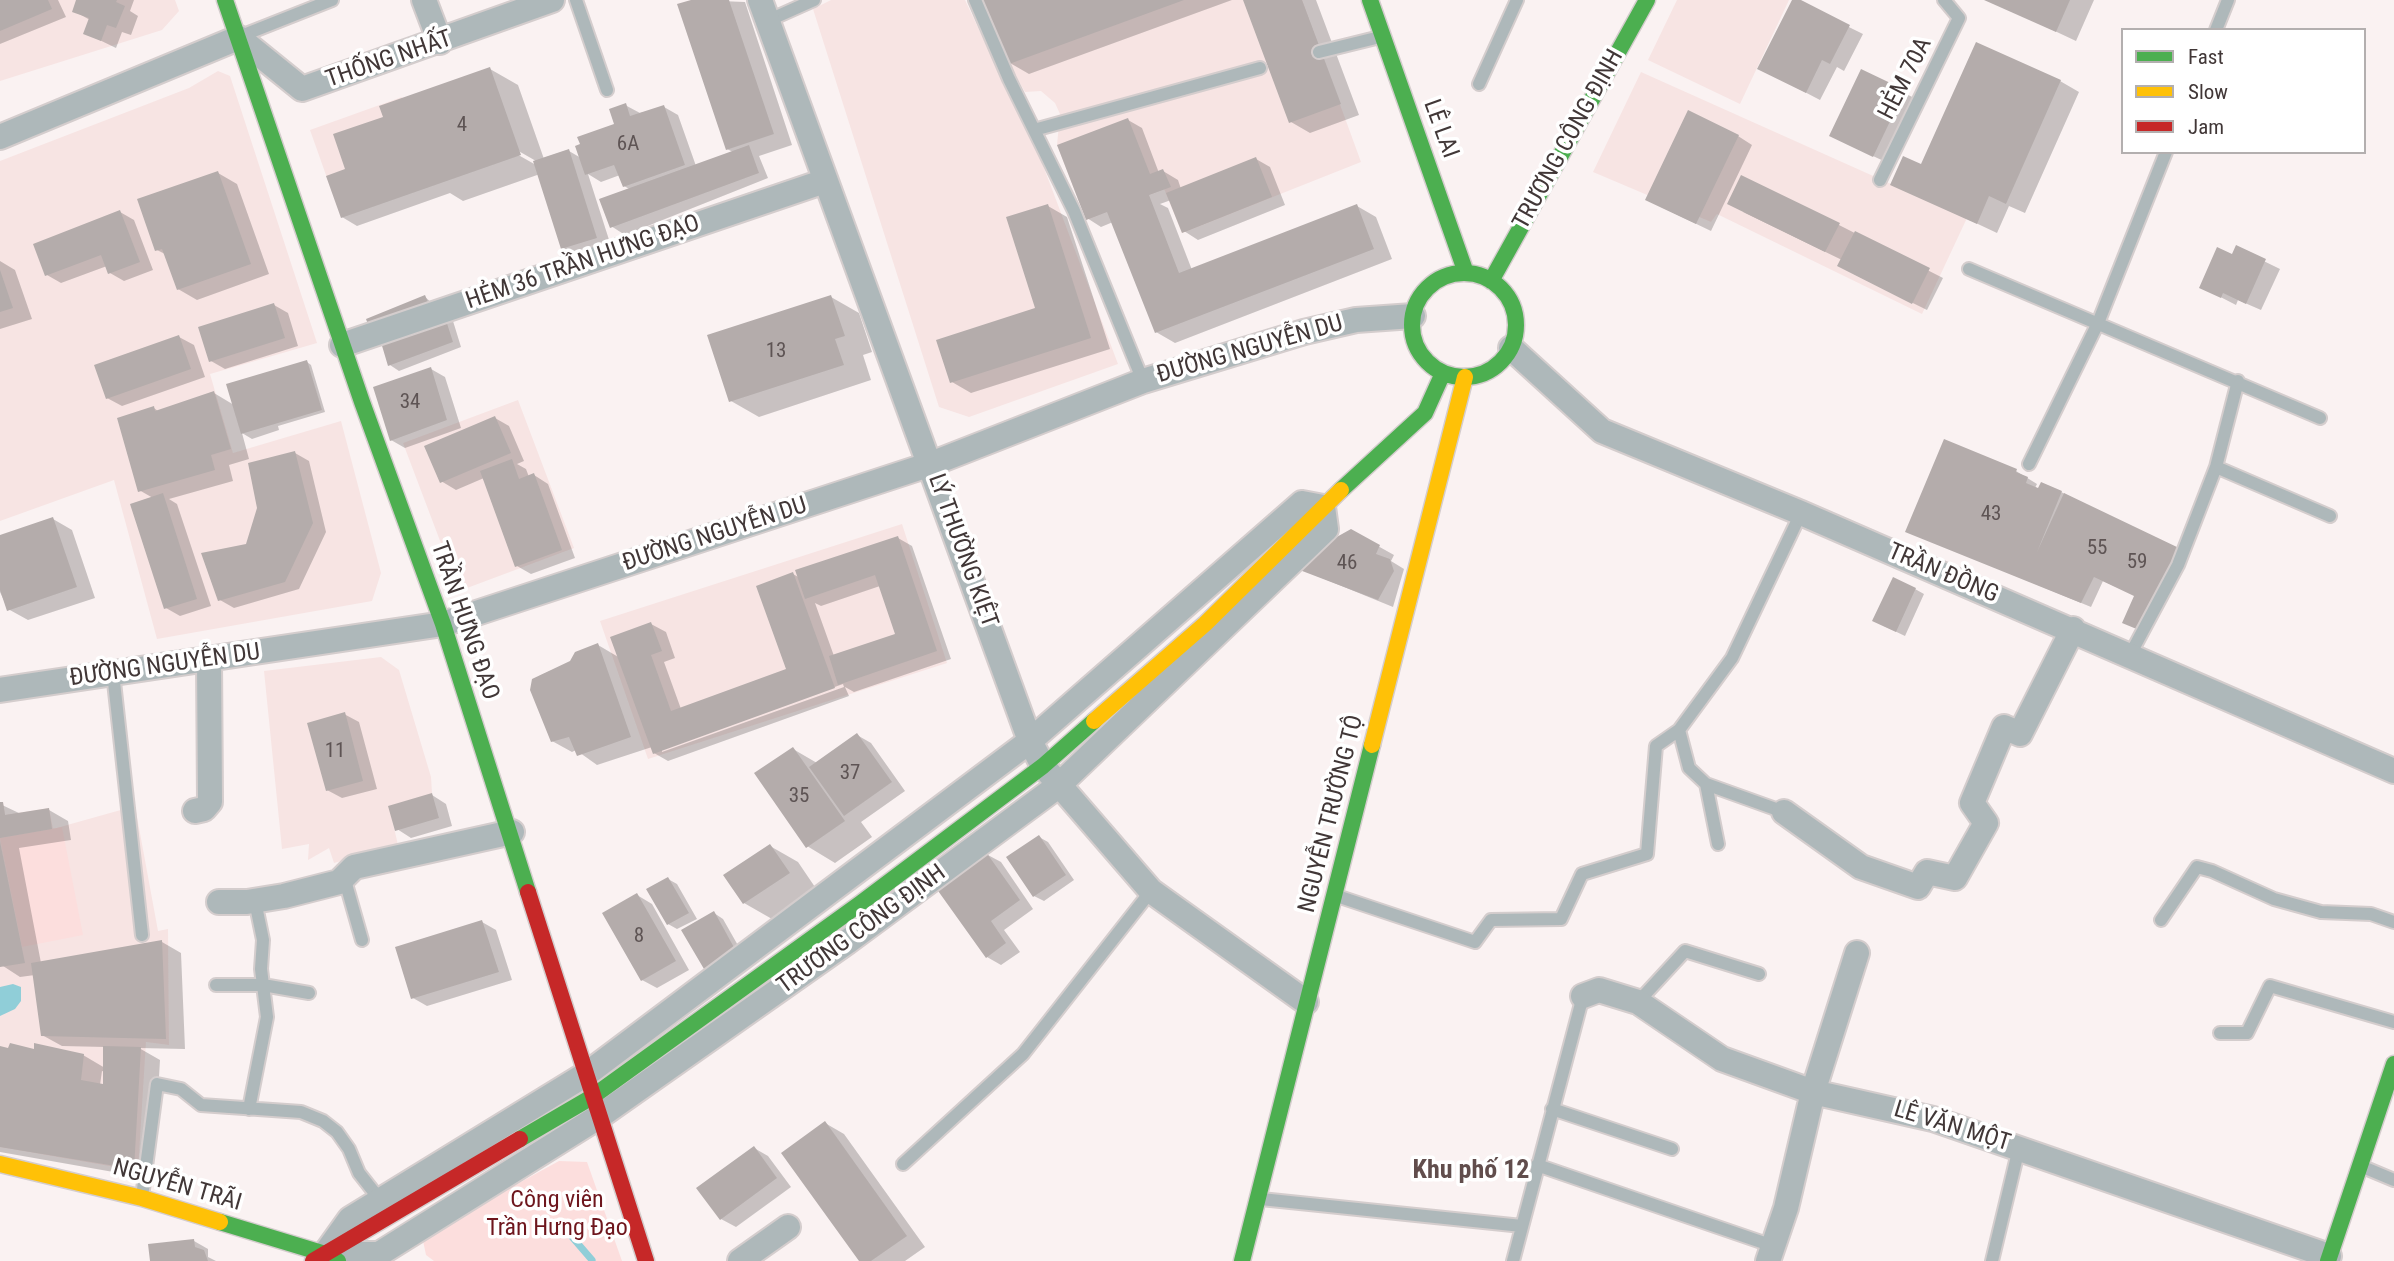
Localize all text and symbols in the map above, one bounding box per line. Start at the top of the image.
street label: THỐNG NHẤT [322,25,456,95]
legend [2121,28,2366,154]
street label: HẺM 70A [1873,33,1939,125]
street label: TRƯƠNG CÔNG ĐỊNH [1508,45,1630,235]
text: Fast [2188,45,2224,69]
text: Slow [2188,80,2228,104]
street label: LÊ LAI [1416,96,1464,162]
house number: 4 [457,113,467,139]
text: Jam [2188,115,2224,139]
house number: 6A [617,132,639,158]
street label: HẺM 36 TRẦN HƯNG ĐẠO [462,209,704,317]
street label: ĐƯỜNG NGUYỄN DU [1154,310,1346,390]
house number: 13 [766,339,786,365]
house number: 34 [400,390,420,416]
street label: LÝ THƯỜNG KIỆT [921,470,1003,632]
street label: ĐƯỜNG NGUYỄN DU [619,492,811,578]
house number: 43 [1981,502,2001,528]
house number: 55 [2087,536,2107,562]
street label: TRẦN HƯNG ĐẠO [423,538,505,704]
street label: TRẦN ĐỒNG [1884,538,2002,610]
house number: 59 [2127,550,2147,576]
house number: 46 [1337,551,1357,577]
street label: ĐƯỜNG NGUYỄN DU [68,638,262,694]
street label: NGUYỄN TRƯỜNG TỘ [1294,712,1370,916]
house number: 11 [325,739,345,765]
house number: 37 [840,761,860,787]
house number: 35 [789,784,809,810]
street label: TRƯƠNG CÔNG ĐỊNH [772,859,952,1001]
house number: 8 [634,924,644,950]
street label: LÊ VĂN MỘT [1890,1096,2014,1158]
street label: NGUYỄN TRÃI [109,1154,245,1218]
district label: Khu phố 12 [1413,1155,1529,1187]
park label: Công viên Trần Hưng Đạo [486,1187,628,1243]

